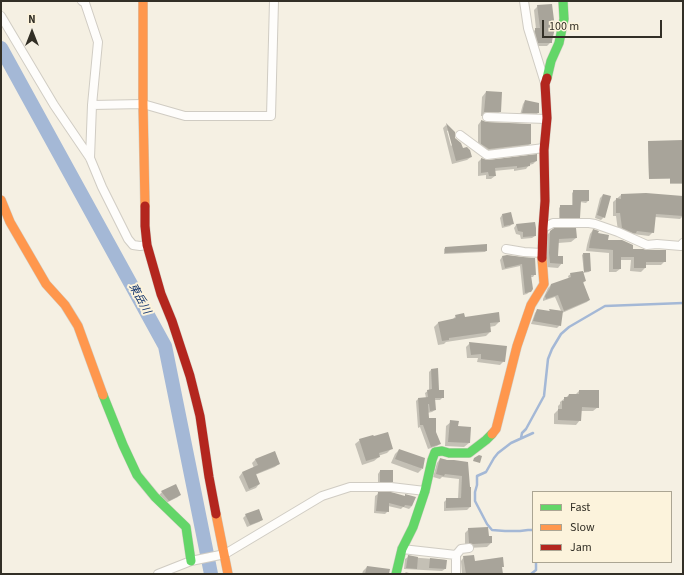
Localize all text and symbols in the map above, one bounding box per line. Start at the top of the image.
north arrow [12,12,52,52]
text: N [28,12,36,27]
scale bar [544,12,664,38]
text: 100 m [549,18,579,35]
water label: 東岳川 [125,281,153,317]
legend [532,491,672,563]
text: Fast [570,499,590,516]
text: Slow [570,519,595,536]
text: Jam [570,539,592,556]

